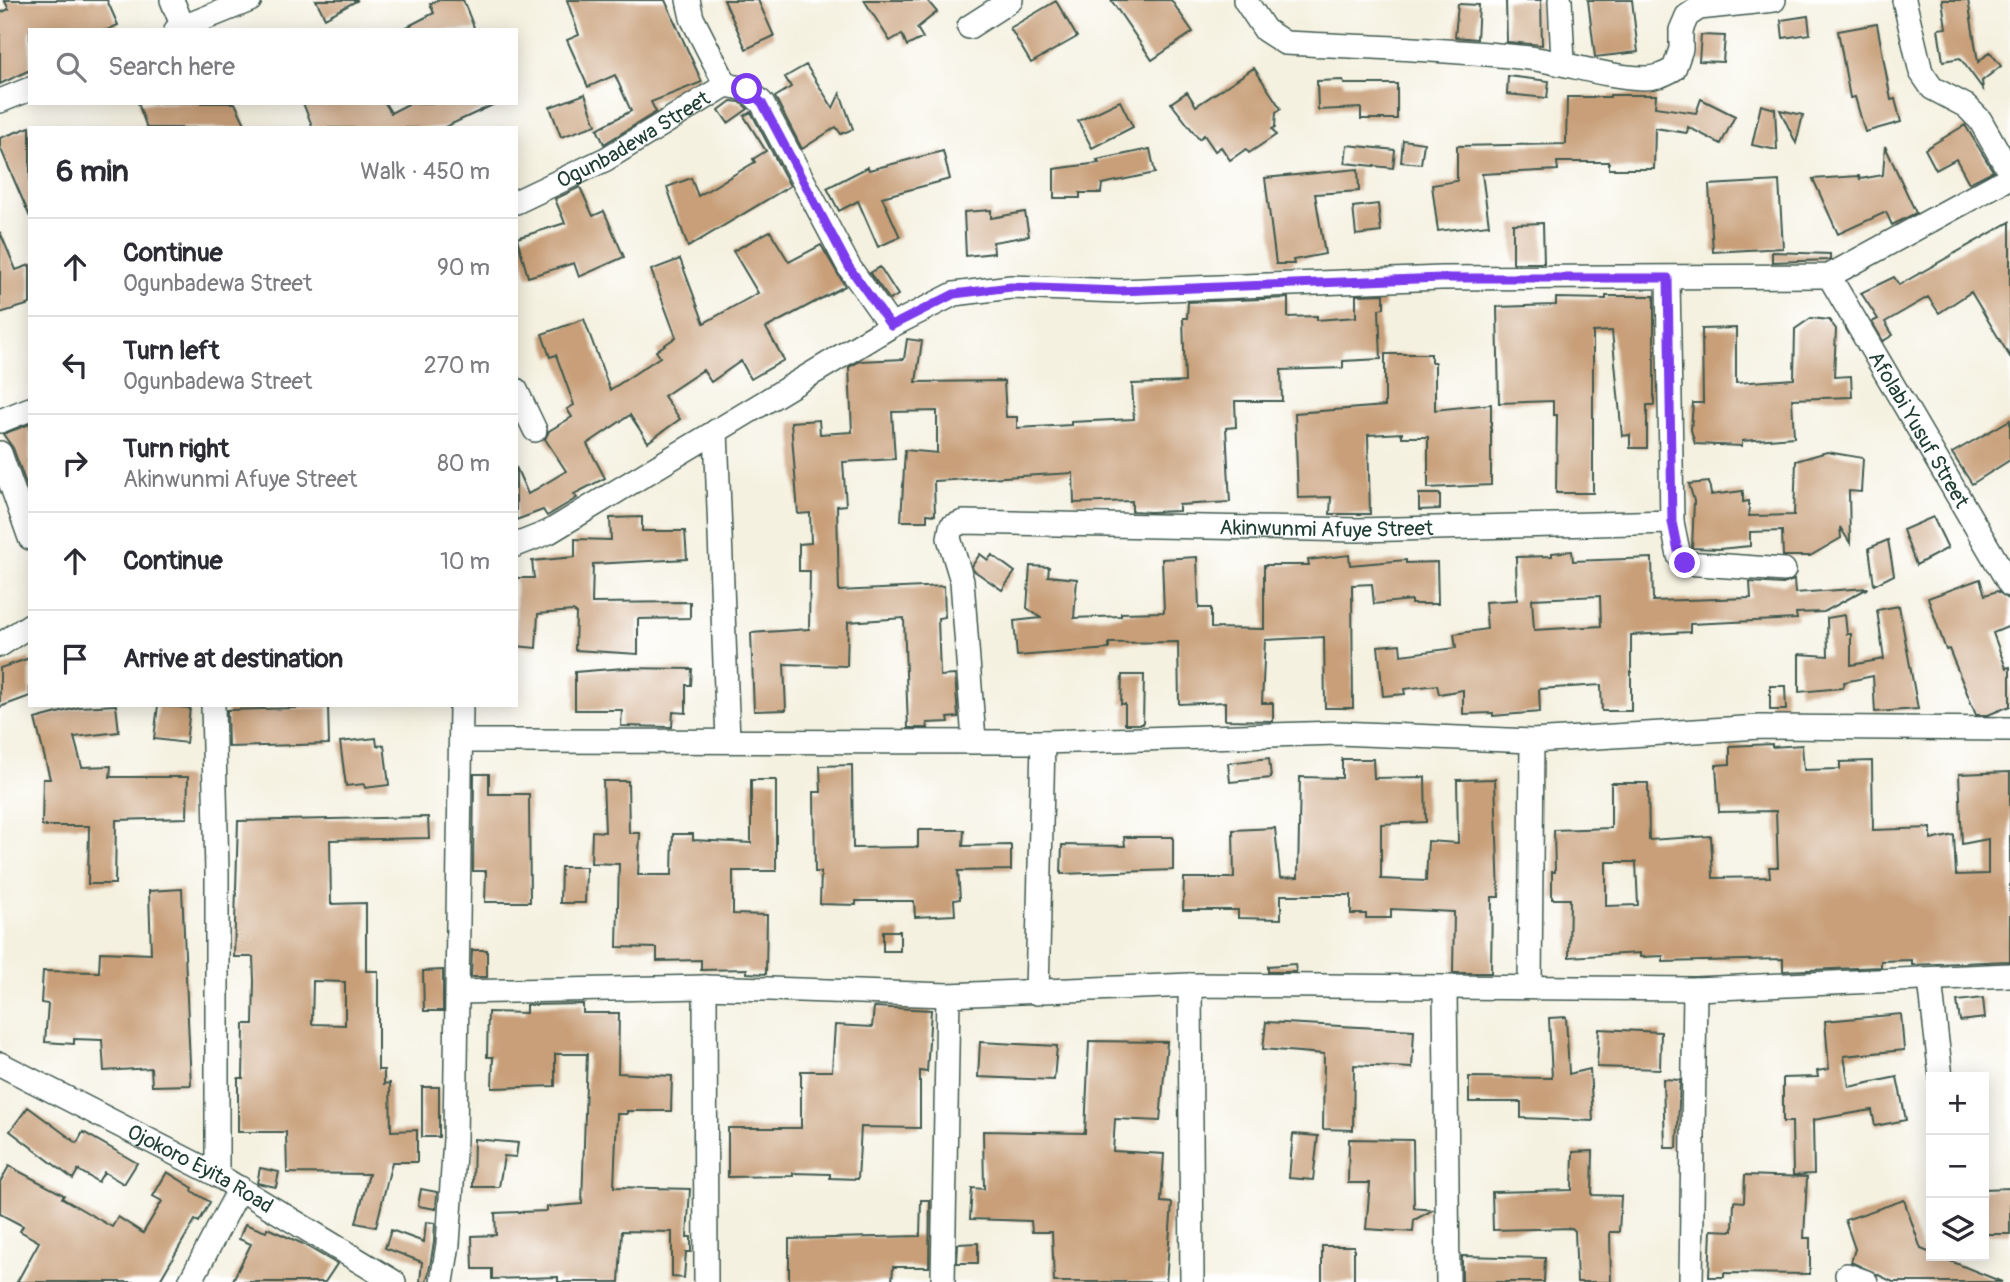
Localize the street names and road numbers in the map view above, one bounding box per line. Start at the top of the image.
street label: Ogunbadewa Street [552,85,716,195]
street label: Afolabi Yusuf Street [1862,346,1975,514]
street label: Akinwunmi Afuye Street [1219,514,1434,544]
street label: Ojokoro Eyita Road [123,1118,278,1220]

